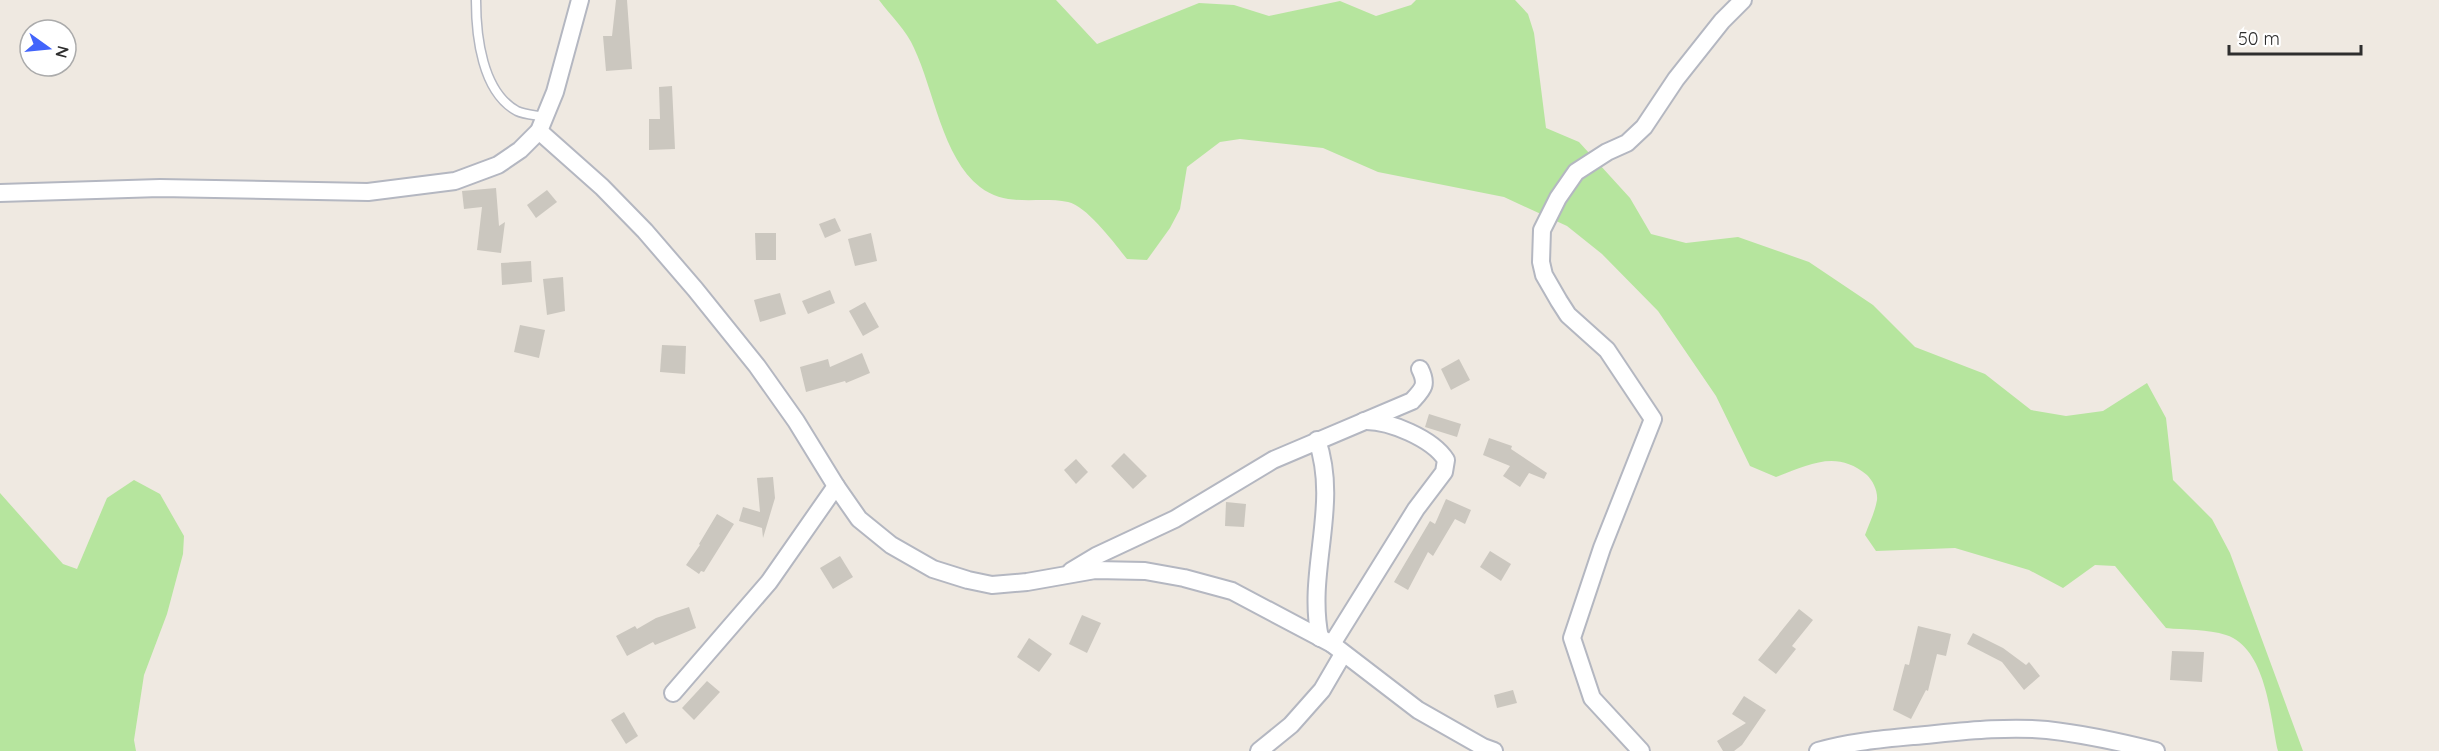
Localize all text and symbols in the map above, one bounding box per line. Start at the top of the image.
north arrow [18,18,78,78]
scale bar [2229,18,2361,56]
text: 50 m [2238,27,2280,50]
text: N [51,44,74,60]

